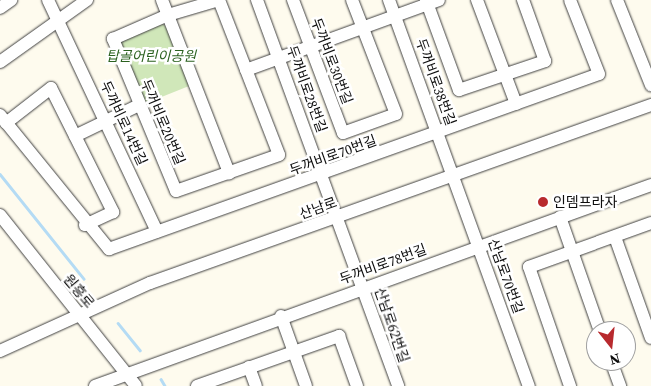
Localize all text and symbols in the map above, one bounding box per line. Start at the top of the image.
street label: 두꺼비로30번길 [308,15,356,107]
street label: 두꺼비로38번길 [412,36,460,128]
street label: 두꺼비로28번길 [283,43,331,135]
park label: 탑골어린이공원 [106,48,196,64]
street label: 두꺼비로20번길 [137,77,189,167]
street label: 두꺼비로14번길 [97,78,151,168]
street label: 두꺼비로70번길 [287,131,379,179]
street label: 산남로 [297,193,339,223]
place label: 인뎀프라자 [553,194,617,210]
marker: 인뎀프라자 [537,196,549,208]
street label: 산남로70번길 [485,236,527,316]
street label: 두꺼비로78번길 [337,240,429,288]
street label: 원흥로 [60,271,98,311]
street label: 산남로62번길 [371,285,413,365]
north arrow [586,321,636,371]
text: N [607,348,623,370]

